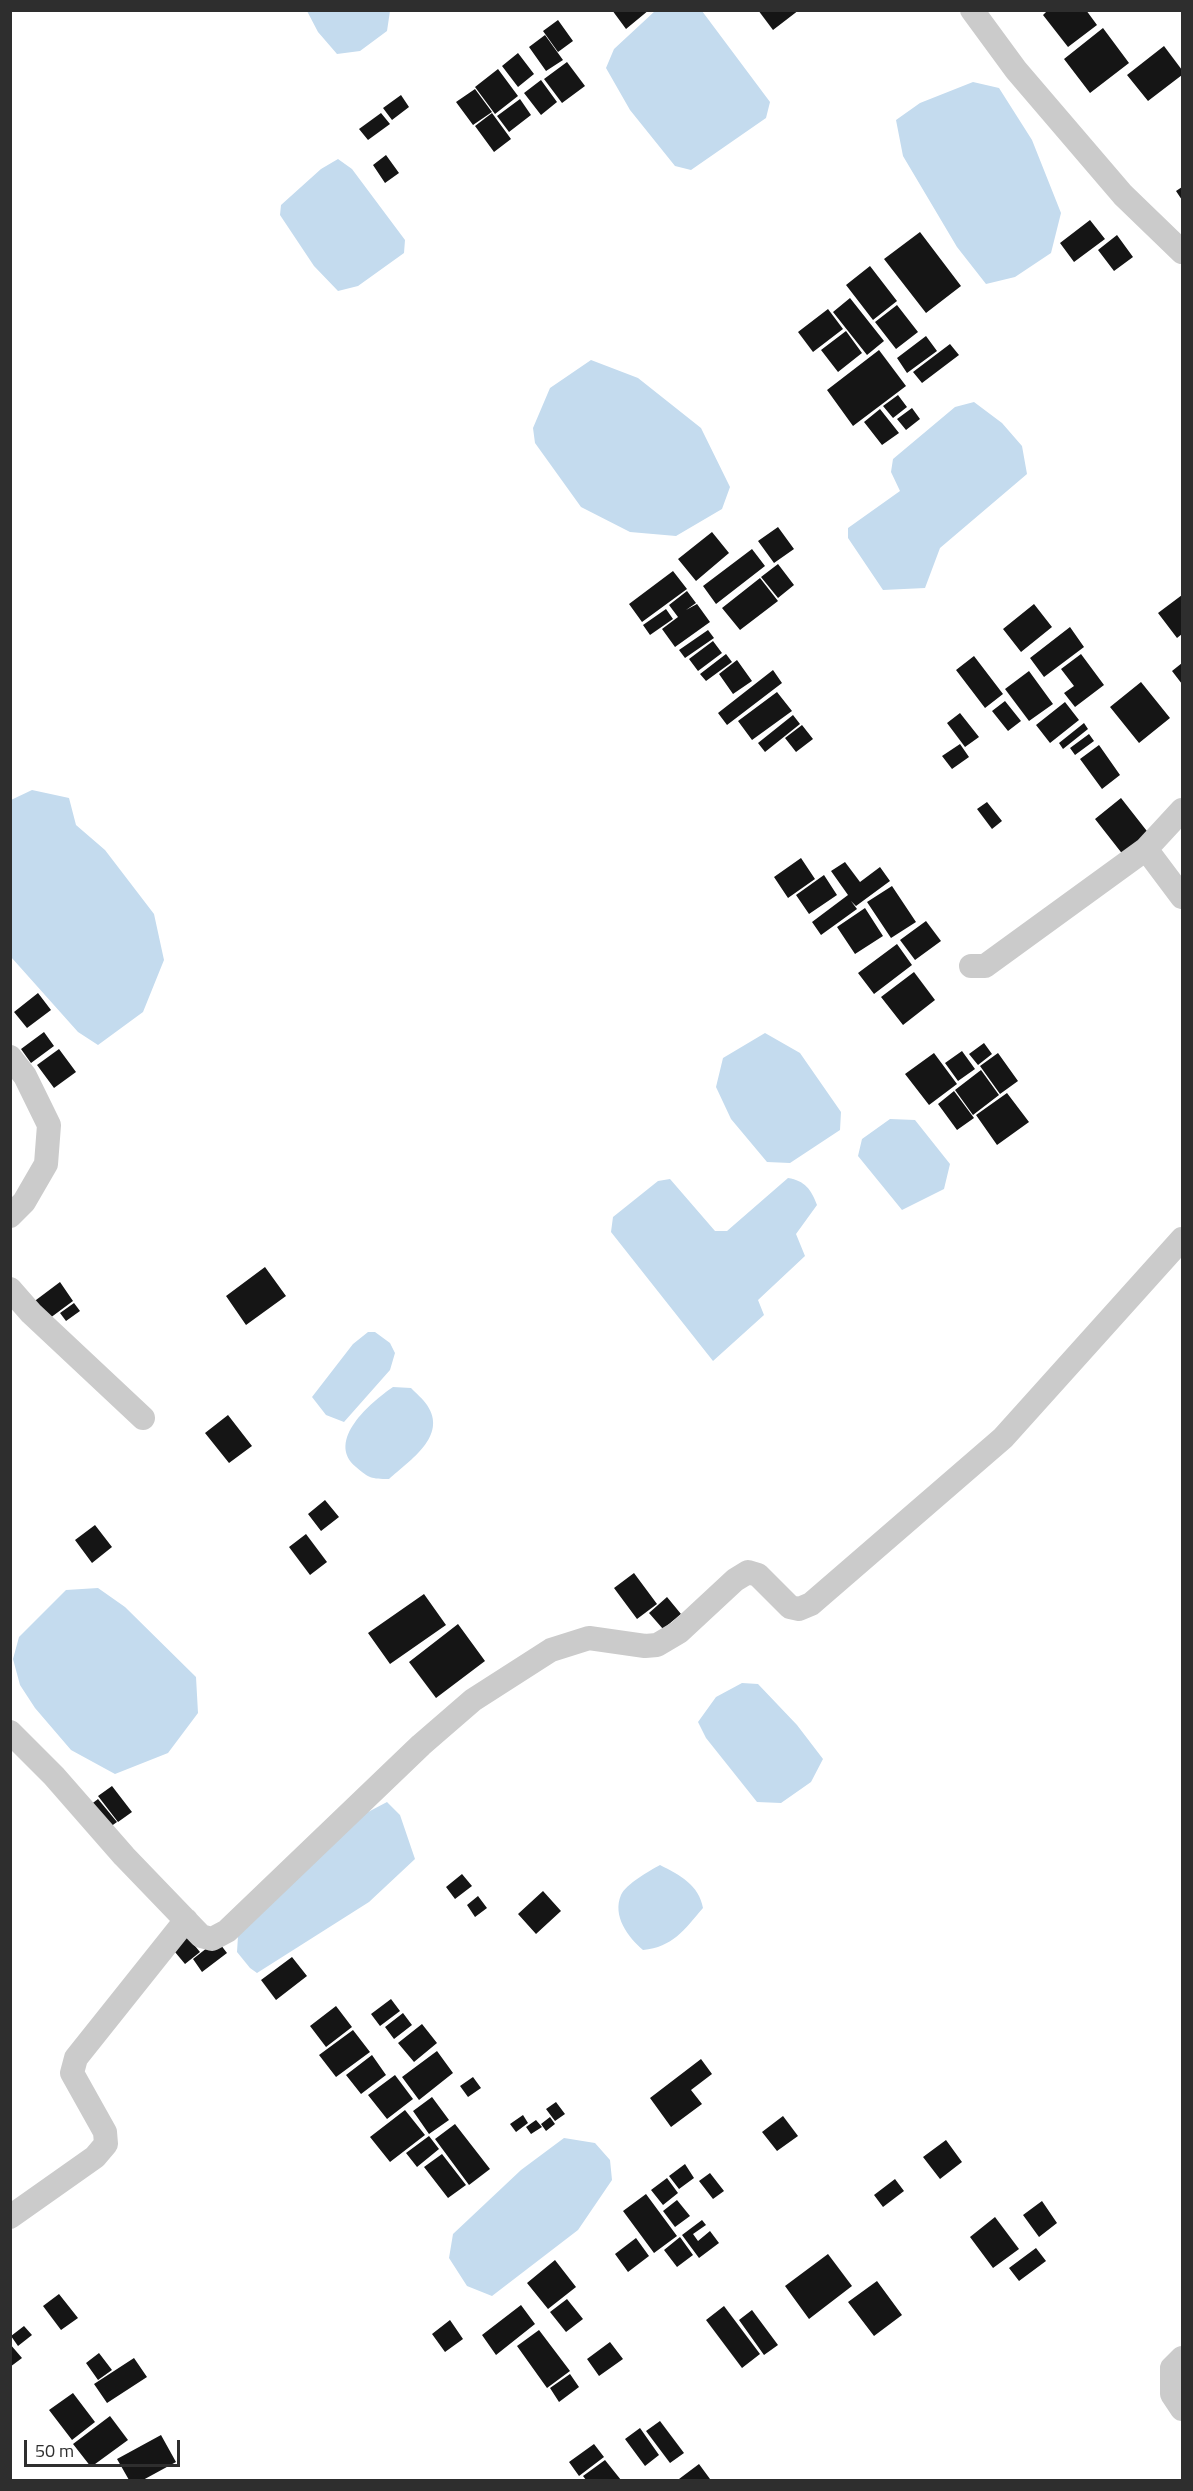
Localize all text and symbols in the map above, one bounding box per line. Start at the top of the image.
scale bar [27,2428,183,2466]
text: 50 m [35,2437,74,2464]

